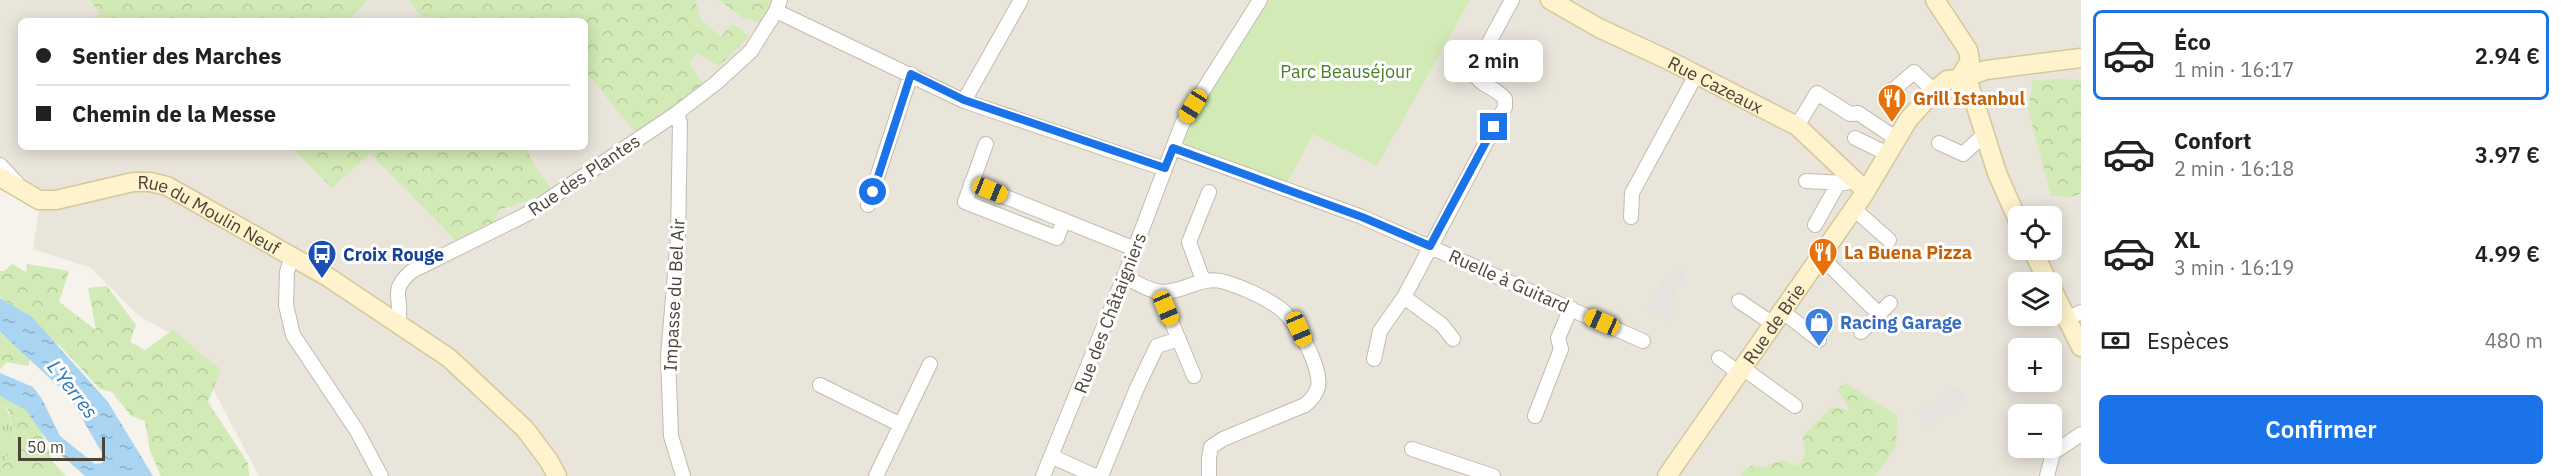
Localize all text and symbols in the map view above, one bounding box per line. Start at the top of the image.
text: Éco [2174,27,2211,56]
icon: car [2102,28,2156,82]
callout: 2 min [1444,40,1544,82]
text: Sentier des Marches [72,41,282,70]
text: 2.94 € [2475,41,2540,70]
text: 2 min [1468,47,1519,74]
street label: Rue Cazeaux [1664,51,1767,118]
text: 1 min · 16:17 [2174,56,2294,83]
park label: Parc Beauséjour [1280,60,1412,83]
restaurant icon: Grill Istanbul [1876,82,1908,124]
car [1176,86,1210,126]
place label: Grill Istanbul [1913,87,2026,110]
text: Chemin de la Messe [72,99,276,128]
route end [1480,113,1507,140]
text: Confort [2174,126,2252,155]
icon: car [2102,127,2156,181]
street label: Rue des Plantes [524,129,644,221]
text: 3.97 € [2475,140,2540,169]
text: 2 min · 16:18 [2174,155,2294,182]
street label: Rue du Moulin Neuf [137,171,285,259]
car [970,175,1010,205]
route start [859,178,886,205]
map controls [2008,206,2062,458]
button: locate [2008,206,2062,260]
street label: Impasse du Bel Air [659,218,690,372]
text: XL [2174,225,2200,254]
icon: car [2102,226,2156,280]
street label: Rue des Châtaigniers [1069,229,1151,397]
restaurant icon: La Buena Pizza [1807,236,1839,278]
bus stop icon: Croix Rouge [306,238,338,280]
text: 4.99 € [2475,239,2540,268]
place label: La Buena Pizza [1844,241,1972,264]
place label: Croix Rouge [343,243,444,266]
street label: Ruelle à Guitard [1445,244,1573,318]
text: 3 min · 16:19 [2174,254,2294,281]
button: layers [2008,272,2062,326]
street label: Rue de Brie [1737,279,1810,368]
car [1151,288,1181,328]
car [1582,306,1622,338]
shop icon: Racing Garage [1803,306,1835,348]
car [1284,309,1314,349]
place label: Racing Garage [1840,311,1962,334]
icon: cash [2099,324,2132,357]
text: Espèces [2147,326,2229,355]
text: 480 m [2485,327,2543,354]
button: + [2008,338,2062,392]
water label: L'Yerres [42,354,104,424]
button: Confirmer [2099,395,2543,464]
button: − [2008,404,2062,458]
scale bar [18,434,105,462]
text: 50 m [27,437,64,457]

